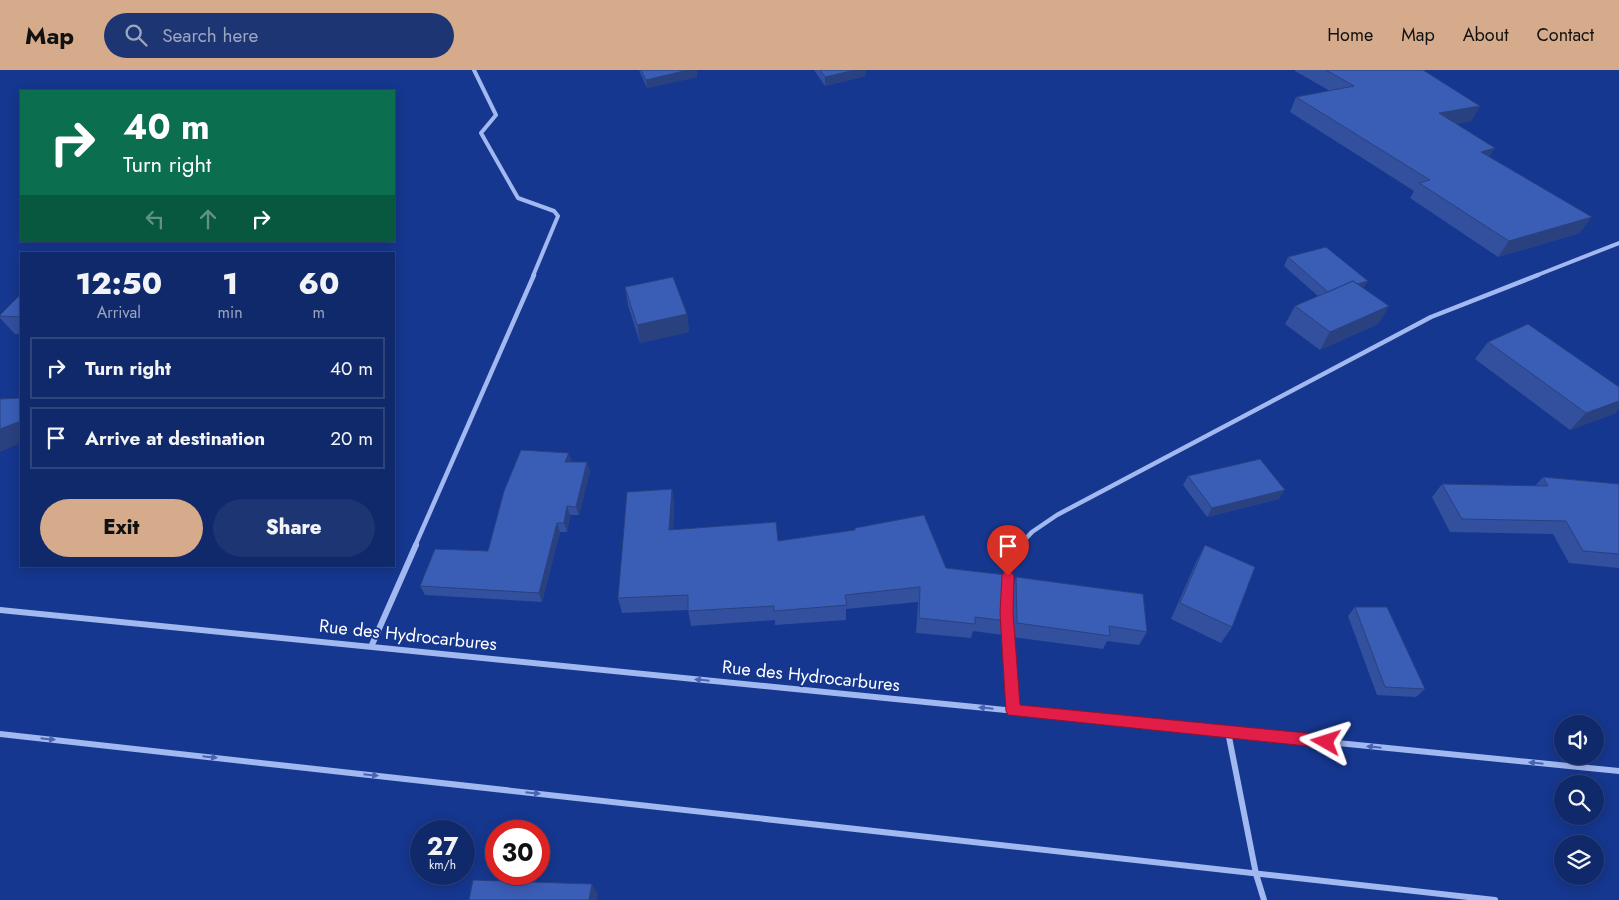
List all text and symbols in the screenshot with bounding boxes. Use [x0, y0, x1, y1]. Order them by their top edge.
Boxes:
search box [104, 13, 454, 58]
text: Map [25, 18, 74, 53]
icon: search [122, 21, 150, 49]
text: Search here [162, 22, 258, 49]
text: Home [1327, 22, 1373, 48]
text: Map [1401, 22, 1435, 48]
text: About [1463, 22, 1508, 48]
text: Contact [1536, 22, 1594, 48]
text: 40 m [123, 102, 210, 152]
icon: right [40, 110, 105, 175]
text: Turn right [123, 148, 211, 180]
icon: left [141, 205, 169, 233]
icon: ahead [194, 205, 222, 233]
icon: right [247, 205, 275, 233]
text: 12:50 [75, 262, 162, 305]
text: 1 [222, 262, 238, 305]
text: 60 [298, 262, 339, 305]
text: Arrival [97, 301, 141, 324]
text: min [218, 301, 243, 324]
text: m [313, 301, 325, 324]
icon: right [42, 354, 70, 382]
text: Turn right [85, 355, 171, 382]
text: 40 m [330, 355, 373, 382]
icon: arrive [42, 424, 70, 452]
text: Arrive at destination [85, 425, 265, 452]
text: 20 m [330, 425, 373, 452]
button: Exit [40, 499, 203, 557]
button: Share [213, 499, 375, 557]
pin [987, 525, 1029, 576]
icon: arrive [994, 532, 1022, 560]
street label: Rue des Hydrocarbures [318, 613, 498, 657]
street label: Rue des Hydrocarbures [721, 654, 901, 698]
one-way arrow [694, 676, 710, 684]
one-way arrow [978, 704, 994, 712]
position arrow [1299, 715, 1351, 767]
map controls [1554, 715, 1604, 885]
button: sound [1554, 715, 1604, 765]
one-way arrow [41, 735, 57, 743]
one-way arrow [1366, 742, 1382, 750]
one-way arrow [202, 753, 218, 761]
one-way arrow [1527, 759, 1543, 767]
one-way arrow [364, 771, 380, 779]
button: search [1554, 775, 1604, 825]
one-way arrow [525, 789, 541, 797]
speed limit sign: 30 [485, 820, 550, 885]
text: 27 [427, 828, 458, 864]
button: layers [1554, 835, 1604, 885]
text: km/h [429, 856, 456, 874]

